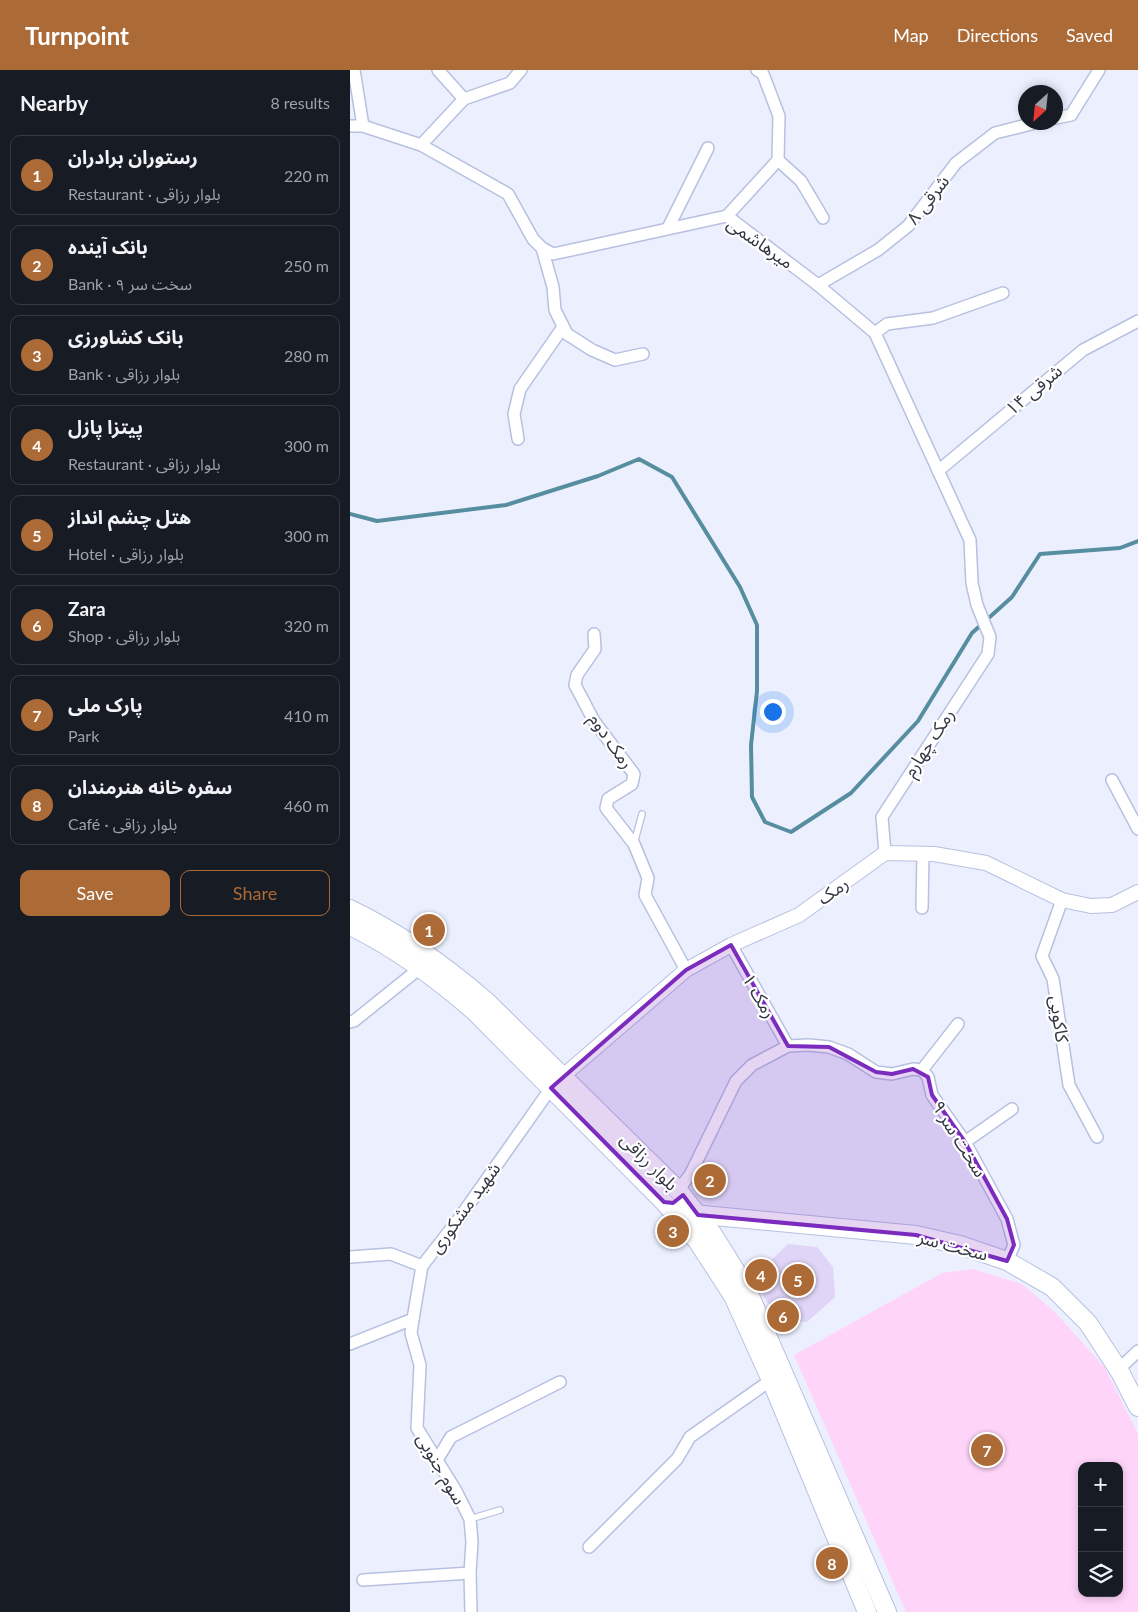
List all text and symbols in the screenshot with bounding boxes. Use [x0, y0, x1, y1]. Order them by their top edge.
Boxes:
text: Turnpoint [25, 21, 129, 50]
text: Map [893, 24, 929, 46]
text: Directions [957, 24, 1038, 46]
text: Saved [1066, 24, 1113, 46]
north arrow [1018, 85, 1063, 130]
text: Nearby [20, 90, 88, 115]
text: 8 results [270, 93, 330, 112]
text: رستوران برادران [68, 145, 198, 168]
text: 1 [32, 166, 42, 185]
text: 220 m [284, 166, 329, 185]
street label: شرقی ۸ [901, 170, 954, 229]
text: Restaurant · بلوار رزاقی [68, 184, 221, 203]
street label: میرهاشمی [723, 211, 798, 274]
text: بانک آینده [68, 235, 148, 258]
text: 2 [32, 256, 42, 275]
text: 250 m [284, 256, 329, 275]
text: Bank · سخت سر ۹ [68, 274, 192, 293]
text: بانک کشاورزی [68, 325, 183, 348]
text: 3 [32, 346, 42, 365]
text: 280 m [284, 346, 329, 365]
street label: شرقی ۱۴ [1001, 359, 1067, 420]
text: Bank · بلوار رزاقی [68, 364, 180, 383]
text: پیتزا پازل [68, 415, 143, 438]
text: 4 [32, 436, 42, 455]
text: 300 m [284, 436, 329, 455]
text: Restaurant · بلوار رزاقی [68, 454, 221, 473]
text: هتل چشم انداز [68, 505, 191, 528]
text: 5 [32, 526, 42, 545]
text: 300 m [284, 526, 329, 545]
text: Hotel · بلوار رزاقی [68, 544, 184, 563]
text: Zara [68, 597, 106, 620]
text: 6 [32, 616, 42, 635]
text: 320 m [284, 616, 329, 635]
text: Shop · بلوار رزاقی [68, 626, 180, 645]
text: پارک ملی [68, 693, 143, 716]
your location [760, 699, 786, 725]
street label: رمک چهارم [898, 704, 962, 783]
text: 7 [32, 706, 42, 725]
text: 410 m [284, 706, 329, 725]
street label: رمک دوم [582, 708, 639, 775]
text: Park [68, 726, 99, 745]
text: سفره خانه هنرمندان [68, 775, 232, 798]
text: 8 [32, 796, 42, 815]
text: 460 m [284, 796, 329, 815]
text: Café · بلوار رزاقی [68, 814, 177, 833]
button: Save [20, 870, 170, 916]
button: Share [180, 870, 330, 916]
street label: رمک [813, 872, 853, 910]
pin: 1 [413, 911, 445, 949]
street label: رمک ۱ [738, 969, 781, 1022]
street label: کاکویی [1045, 994, 1074, 1044]
street label: سخت سر ۹ [927, 1096, 992, 1181]
street label: بلوار رزاقی [616, 1128, 683, 1195]
street label: شهید مشکوری [424, 1158, 505, 1258]
pin: 2 [694, 1161, 726, 1199]
pin: 3 [657, 1212, 689, 1250]
street label: سخت سر [915, 1225, 990, 1266]
pin: 4 [745, 1256, 777, 1294]
pin: 5 [782, 1261, 814, 1299]
pin: 6 [767, 1297, 799, 1335]
street label: سوم جنوبی [409, 1429, 471, 1510]
pin: 7 [971, 1431, 1003, 1469]
map controls [1078, 1462, 1123, 1597]
button: + [1078, 1462, 1123, 1507]
button: − [1078, 1507, 1123, 1552]
pin: 8 [816, 1544, 848, 1582]
button: layers [1078, 1552, 1123, 1597]

